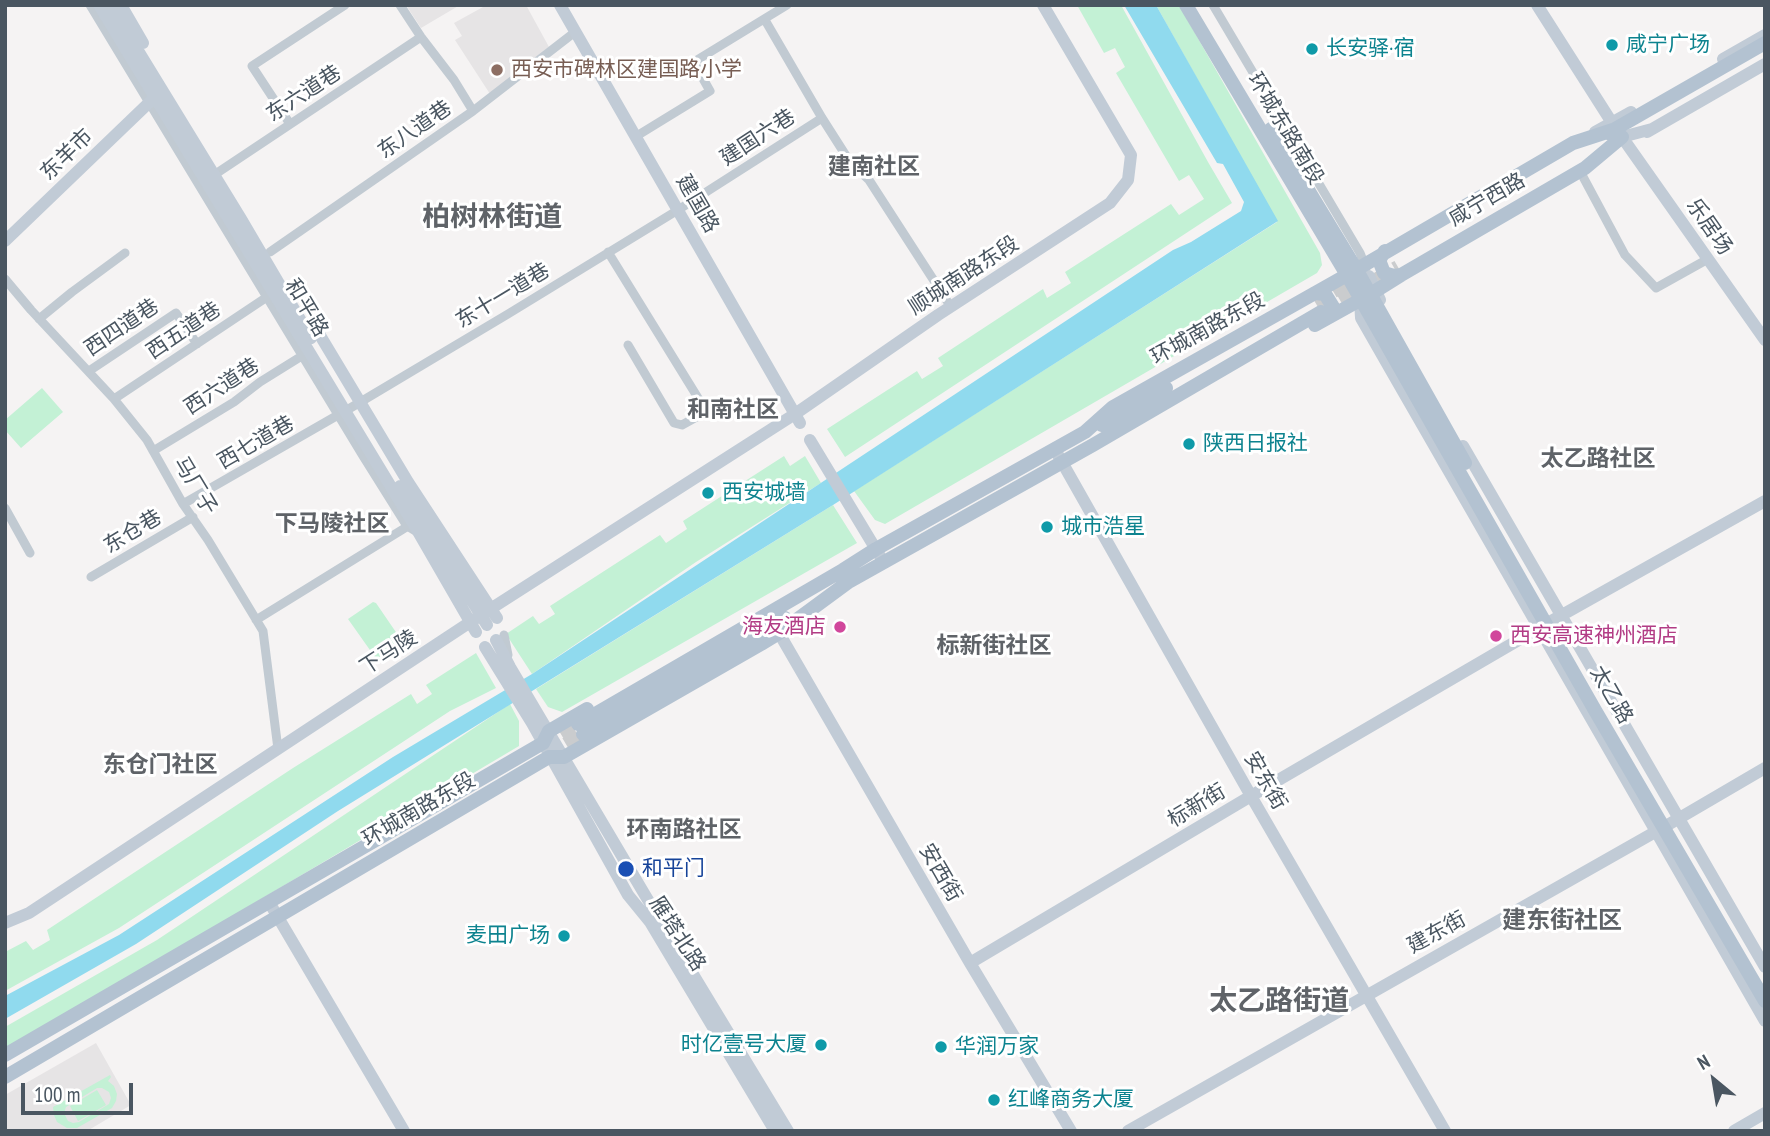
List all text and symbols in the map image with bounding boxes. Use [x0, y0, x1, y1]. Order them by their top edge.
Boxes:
place label: 咸宁广场 [1626, 32, 1710, 58]
place label: 长安驿·宿 [1326, 36, 1414, 62]
marker: 咸宁广场 [1604, 37, 1620, 53]
marker: 长安驿·宿 [1304, 41, 1320, 57]
place label: 西安市碑林区建国路小学 [511, 57, 742, 83]
street label: 东六道巷 [262, 61, 346, 127]
marker: 西安市碑林区建国路小学 [489, 62, 505, 78]
street label: 环城东路南段 [1242, 69, 1328, 189]
street label: 东八道巷 [373, 96, 457, 164]
street label: 建国六巷 [716, 105, 800, 171]
street label: 东羊市 [36, 124, 98, 186]
district label: 建南社区 [828, 153, 920, 181]
street label: 咸宁西路 [1444, 168, 1530, 232]
street label: 建国路 [670, 170, 724, 238]
street label: 乐居场 [1681, 194, 1737, 260]
district label: 柏树林街道 [422, 201, 562, 235]
street label: 顺城南路东段 [904, 231, 1024, 321]
street label: 东十一道巷 [452, 258, 554, 334]
street label: 和平路 [279, 275, 333, 341]
street label: 环城南路东段 [1147, 287, 1269, 371]
street label: 西四道巷 [80, 294, 164, 362]
street label: 西五道巷 [142, 297, 226, 365]
street label: 西六道巷 [180, 354, 264, 420]
district label: 和南社区 [687, 396, 779, 424]
street label: 西七道巷 [213, 411, 299, 475]
place label: 陕西日报社 [1203, 431, 1308, 457]
marker: 陕西日报社 [1181, 436, 1197, 452]
district label: 太乙路社区 [1541, 445, 1655, 473]
street label: 马厂子 [168, 453, 222, 519]
place label: 西安城墙 [722, 480, 806, 506]
marker: 西安城墙 [700, 485, 716, 501]
street label: 东仓巷 [100, 505, 166, 559]
district label: 下马陵社区 [275, 510, 389, 538]
place label: 城市浩星 [1061, 514, 1145, 540]
marker: 城市浩星 [1039, 519, 1055, 535]
place label: 海友酒店 [742, 614, 826, 640]
marker: 海友酒店 [832, 619, 848, 635]
place label: 西安高速神州酒店 [1510, 623, 1678, 649]
street label: 下马陵 [356, 625, 422, 681]
marker: 西安高速神州酒店 [1488, 628, 1504, 644]
district label: 标新街社区 [937, 632, 1051, 660]
street label: 太乙路 [1584, 661, 1638, 729]
street label: 安东街 [1238, 747, 1292, 815]
district label: 东仓门社区 [103, 751, 217, 779]
street label: 环城南路东段 [358, 768, 480, 852]
street label: 标新街 [1164, 779, 1230, 833]
district label: 环南路社区 [627, 816, 741, 844]
street label: 安西街 [913, 839, 967, 907]
place label: 和平门 [642, 856, 705, 882]
marker: 和平门 [616, 859, 636, 879]
street label: 雁塔北路 [644, 892, 710, 976]
street label: 建东街 [1403, 907, 1471, 959]
district label: 建东街社区 [1502, 907, 1622, 935]
place label: 麦田广场 [466, 923, 550, 949]
marker: 麦田广场 [556, 928, 572, 944]
district label: 太乙路街道 [1209, 985, 1349, 1019]
place label: 时亿壹号大厦 [681, 1032, 807, 1058]
place label: 华润万家 [955, 1034, 1039, 1060]
marker: 时亿壹号大厦 [813, 1037, 829, 1053]
marker: 华润万家 [933, 1039, 949, 1055]
north arrow [1679, 1045, 1749, 1115]
text: N [1693, 1049, 1714, 1075]
scale bar [24, 1070, 136, 1114]
text: 100 m [34, 1081, 80, 1108]
place label: 红峰商务大厦 [1008, 1087, 1134, 1113]
marker: 红峰商务大厦 [986, 1092, 1002, 1108]

